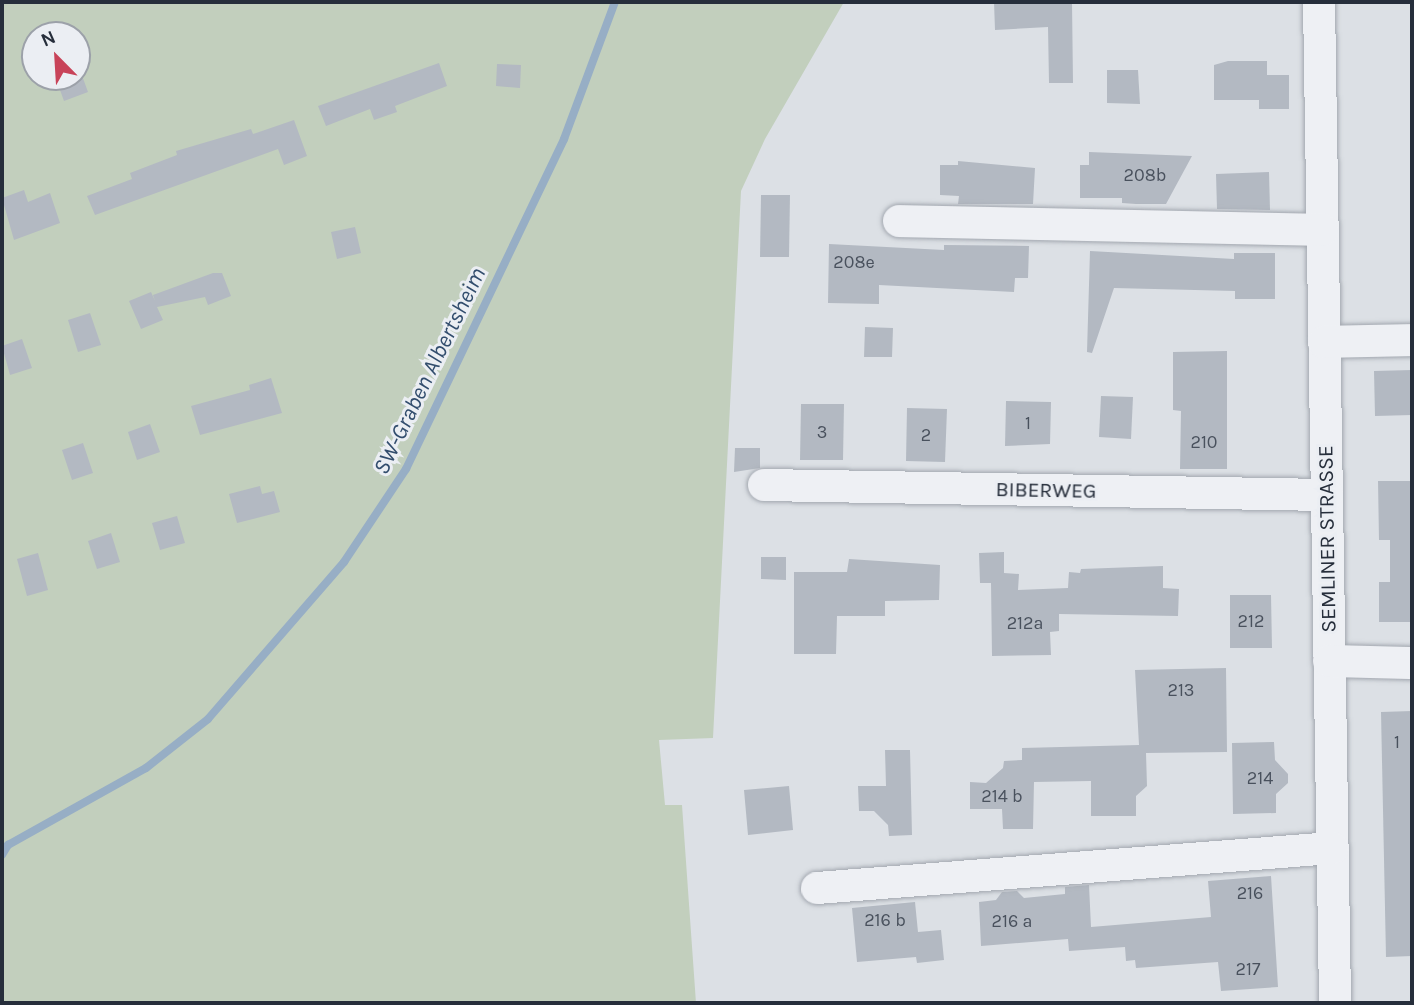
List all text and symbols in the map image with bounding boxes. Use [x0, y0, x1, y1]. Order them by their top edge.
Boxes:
north arrow [21, 21, 91, 91]
text: N [38, 26, 59, 51]
house number: 208b [1124, 164, 1166, 186]
house number: 208e [833, 251, 875, 273]
water label: SW-Graben Albertsheim [368, 263, 492, 479]
house number: 1 [1025, 412, 1031, 434]
house number: 3 [817, 421, 827, 443]
house number: 2 [921, 424, 931, 446]
house number: 210 [1190, 431, 1218, 453]
street label: SEMLINER STRASSE [1313, 445, 1341, 633]
street label: BIBERWEG [995, 477, 1097, 503]
house number: 212 [1238, 610, 1264, 632]
house number: 212a [1007, 612, 1043, 634]
house number: 213 [1167, 679, 1195, 701]
house number: 1 [1394, 731, 1400, 753]
house number: 214 [1247, 767, 1273, 789]
house number: 214 b [981, 785, 1023, 807]
house number: 216 [1237, 882, 1263, 904]
house number: 216 b [864, 909, 906, 931]
house number: 216 a [992, 910, 1032, 932]
house number: 217 [1236, 958, 1260, 980]

